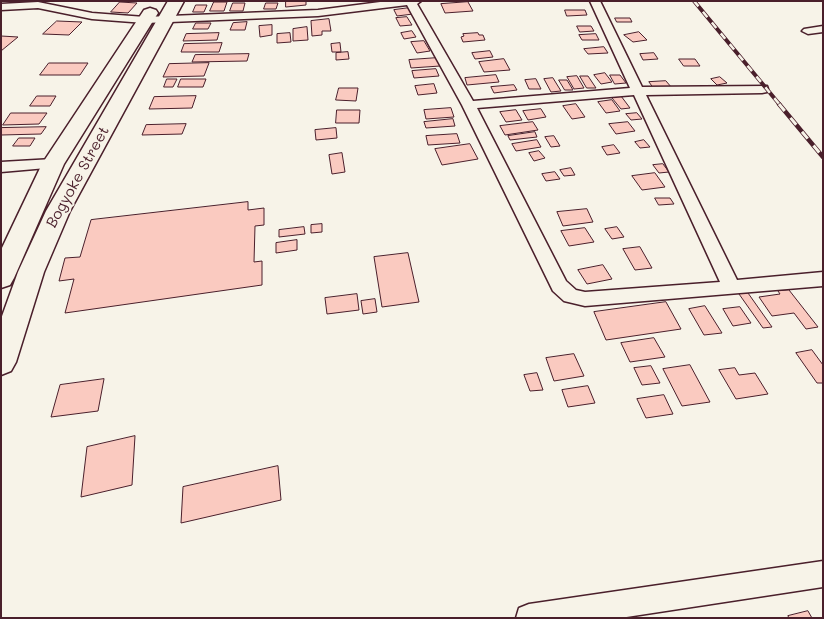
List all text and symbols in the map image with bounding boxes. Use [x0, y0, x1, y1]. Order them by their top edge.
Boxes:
street label: Bogyoke Street [43, 123, 113, 231]

